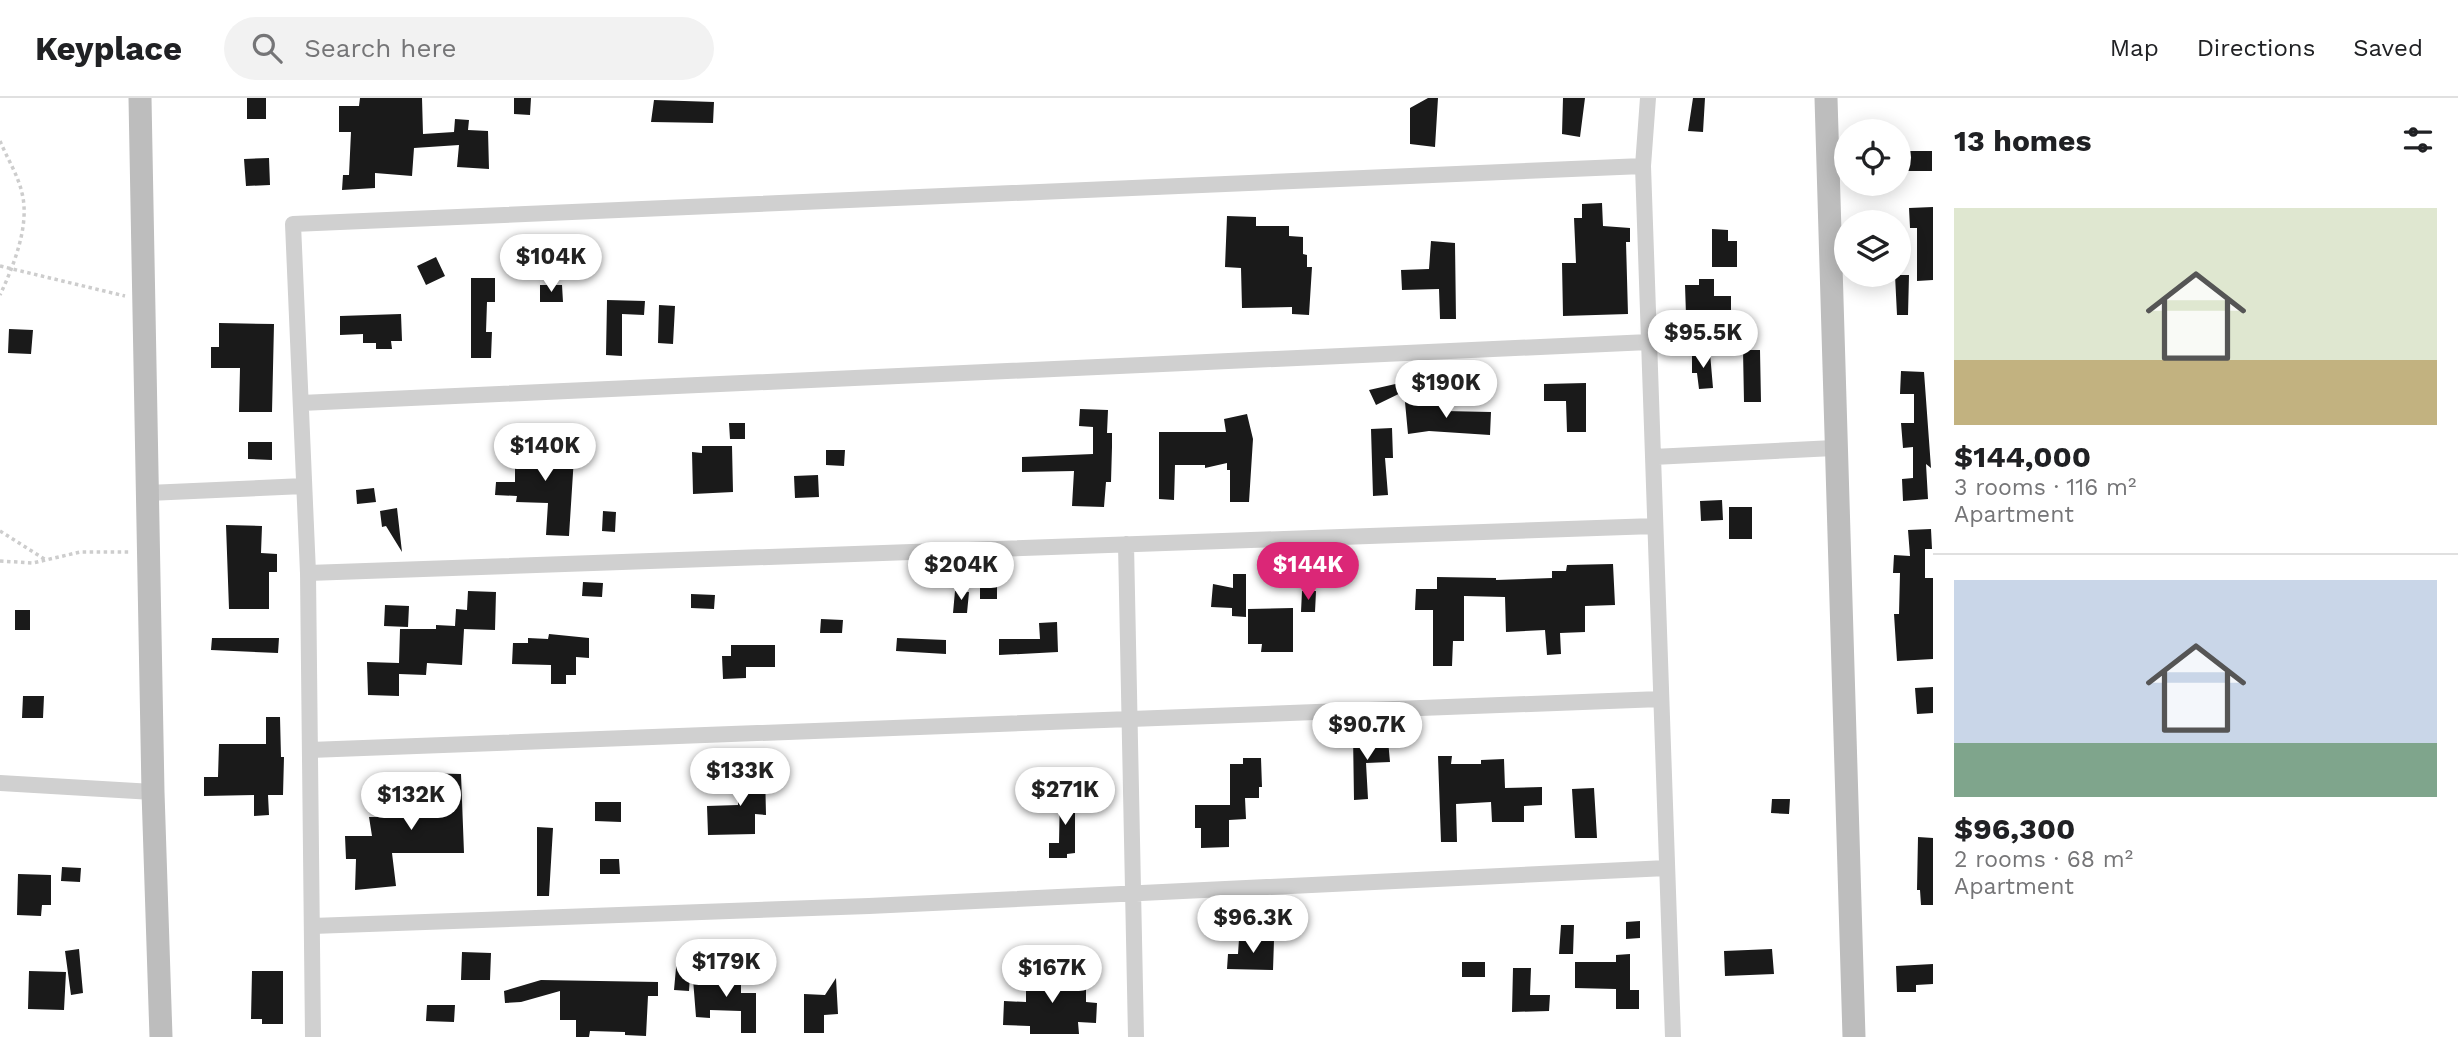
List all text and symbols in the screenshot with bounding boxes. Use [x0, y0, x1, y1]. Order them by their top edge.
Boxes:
search box [224, 17, 714, 80]
text: Keyplace [35, 29, 182, 68]
icon: search [248, 29, 286, 67]
text: Search here [304, 33, 457, 63]
text: Map [2110, 34, 2159, 62]
text: Directions [2197, 34, 2315, 62]
text: Saved [2353, 34, 2423, 62]
map controls [1834, 119, 1911, 287]
button: locate [1834, 119, 1911, 196]
icon: filters [2399, 121, 2437, 159]
text: 13 homes [1954, 123, 2091, 158]
button: layers [1834, 210, 1911, 287]
pin: $104K [502, 234, 600, 294]
text: $104K [516, 243, 586, 270]
icon: home [2133, 253, 2259, 379]
pin: $95.5K [1646, 310, 1760, 370]
text: $95.5K [1664, 319, 1742, 346]
pin: $190K [1397, 360, 1495, 420]
text: $190K [1411, 369, 1481, 396]
pin: $140K [496, 424, 594, 483]
text: $140K [510, 432, 580, 459]
text: $144,000 [1954, 439, 2091, 474]
text: 3 rooms · 116 m² [1954, 474, 2136, 501]
text: Apartment [1954, 501, 2074, 528]
pin: $204K [912, 542, 1010, 602]
pin: $144K [1259, 542, 1357, 602]
text: $204K [924, 551, 998, 578]
text: $144K [1273, 551, 1343, 578]
icon: home [2133, 625, 2259, 751]
pin: $90.7K [1310, 702, 1424, 762]
text: $90.7K [1328, 711, 1406, 738]
pin: $133K [691, 748, 789, 808]
text: $133K [706, 757, 774, 784]
pin: $271K [1016, 768, 1114, 827]
pin: $132K [362, 772, 460, 832]
text: $271K [1031, 776, 1099, 803]
text: $132K [377, 781, 445, 808]
text: $96,300 [1954, 811, 2075, 846]
text: 2 rooms · 68 m² [1954, 846, 2133, 873]
text: Apartment [1954, 873, 2074, 900]
pin: $96.3K [1196, 896, 1310, 955]
text: $96.3K [1213, 904, 1293, 931]
pin: $179K [677, 940, 775, 999]
pin: $167K [1003, 946, 1101, 1005]
text: $179K [692, 948, 760, 975]
text: $167K [1018, 954, 1086, 981]

